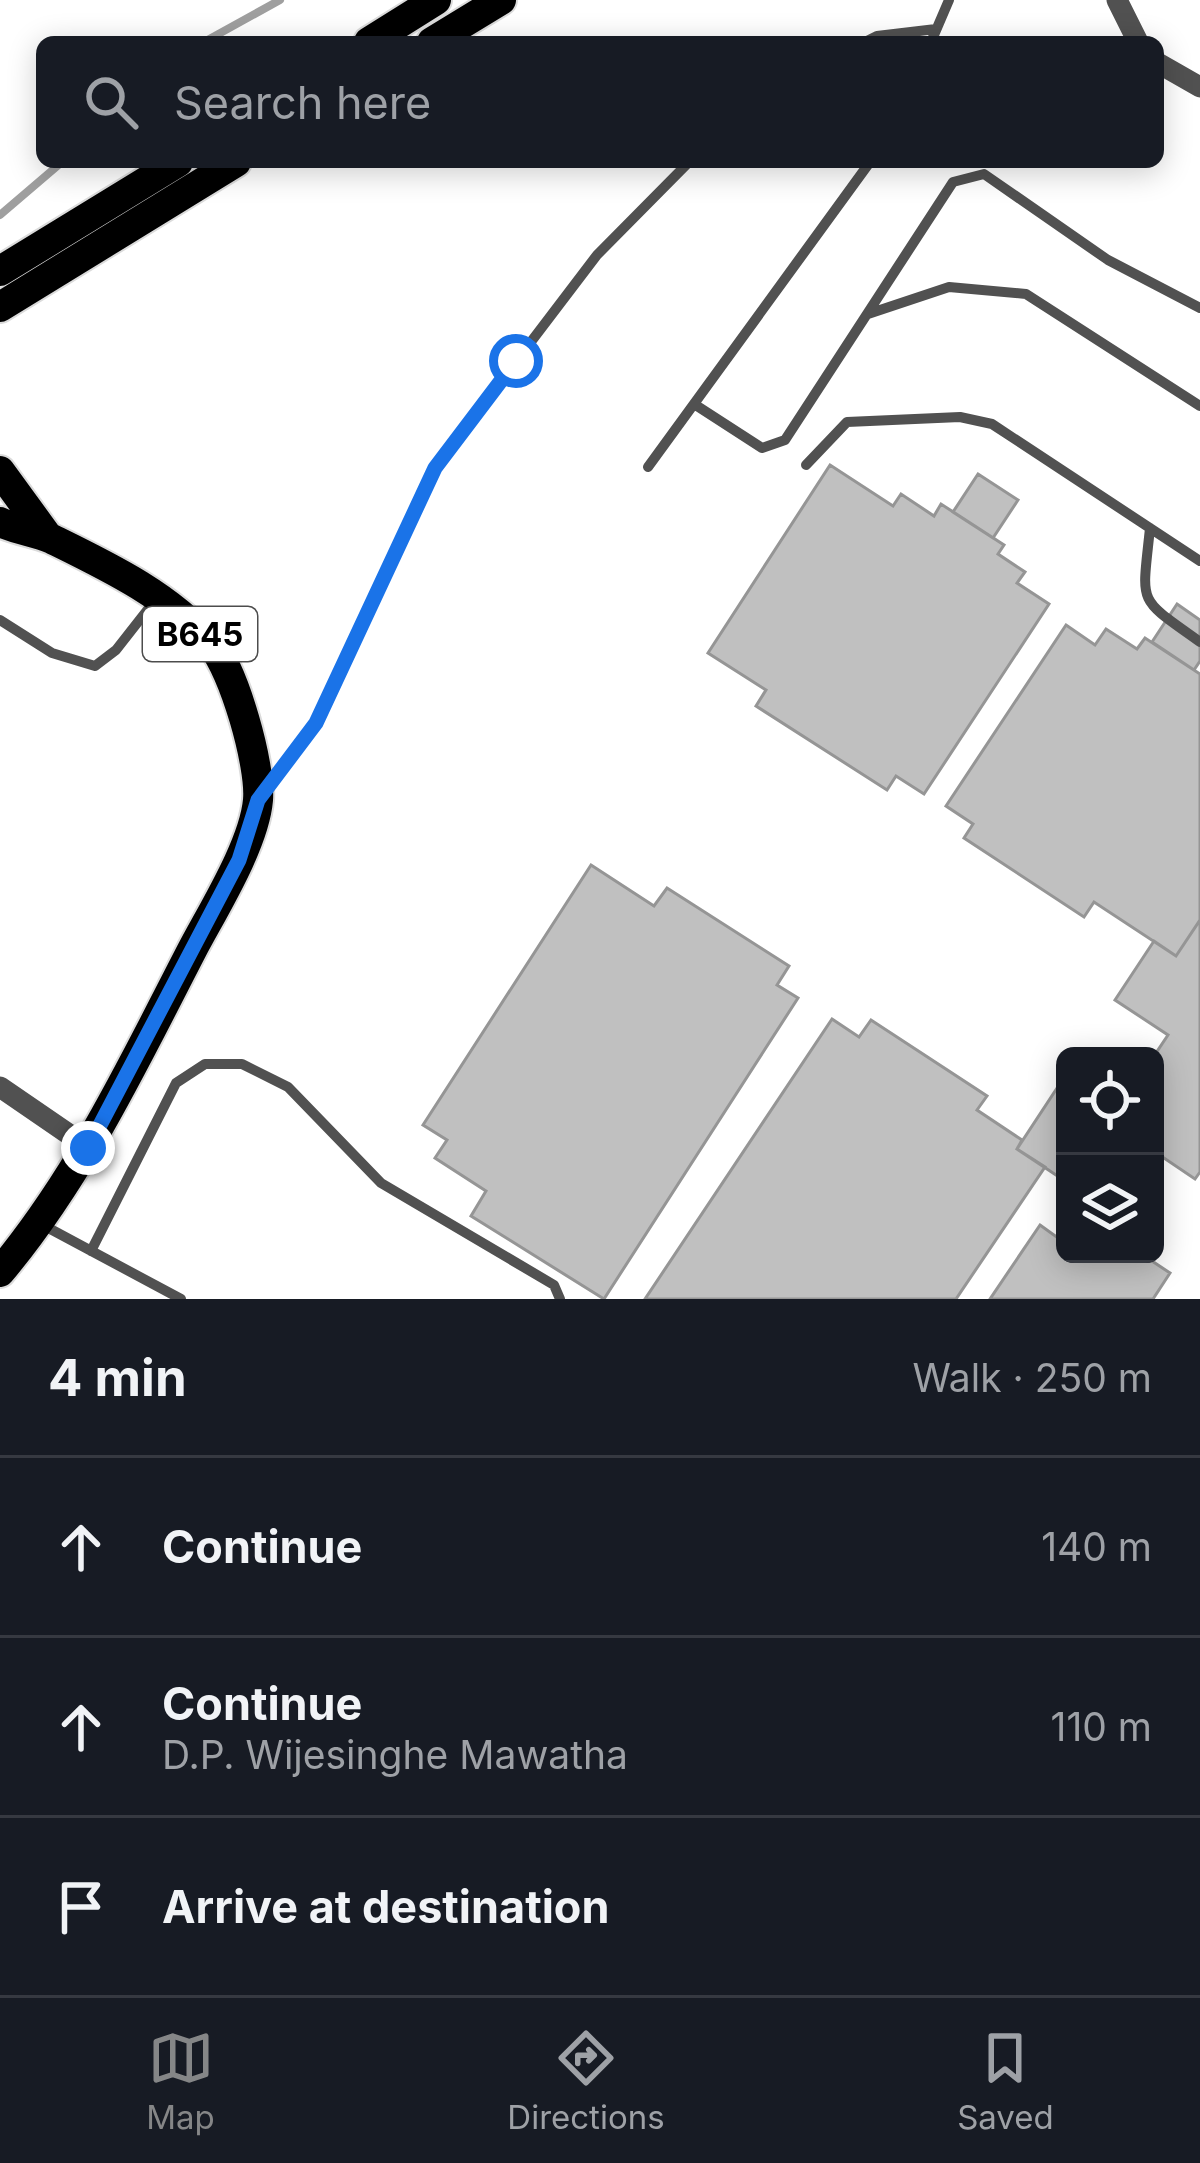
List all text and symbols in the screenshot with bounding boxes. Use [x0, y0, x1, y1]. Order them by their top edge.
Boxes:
search box [36, 36, 1164, 168]
icon: search [78, 69, 144, 135]
text: Search here [174, 75, 431, 130]
route start [489, 334, 543, 388]
road number: B645 [143, 607, 257, 661]
map controls [1056, 1047, 1164, 1263]
button: locate [1056, 1047, 1164, 1155]
route end [61, 1121, 115, 1175]
button: layers [1056, 1155, 1164, 1263]
text: 4 min [48, 1347, 187, 1408]
text: Walk · 250 m [912, 1354, 1152, 1401]
icon: ahead [48, 1514, 114, 1580]
text: Continue [162, 1519, 362, 1574]
text: 140 m [1041, 1523, 1152, 1570]
text: Continue [162, 1676, 362, 1731]
icon: ahead [48, 1694, 114, 1760]
text: 110 m [1051, 1703, 1152, 1750]
text: D.P. Wijesinghe Mawatha [162, 1731, 628, 1778]
icon: arrive [48, 1874, 114, 1940]
text: Arrive at destination [162, 1879, 609, 1934]
tab: Map [146, 2025, 215, 2137]
tab: Directions [507, 2025, 665, 2137]
tab: Saved [957, 2025, 1054, 2137]

